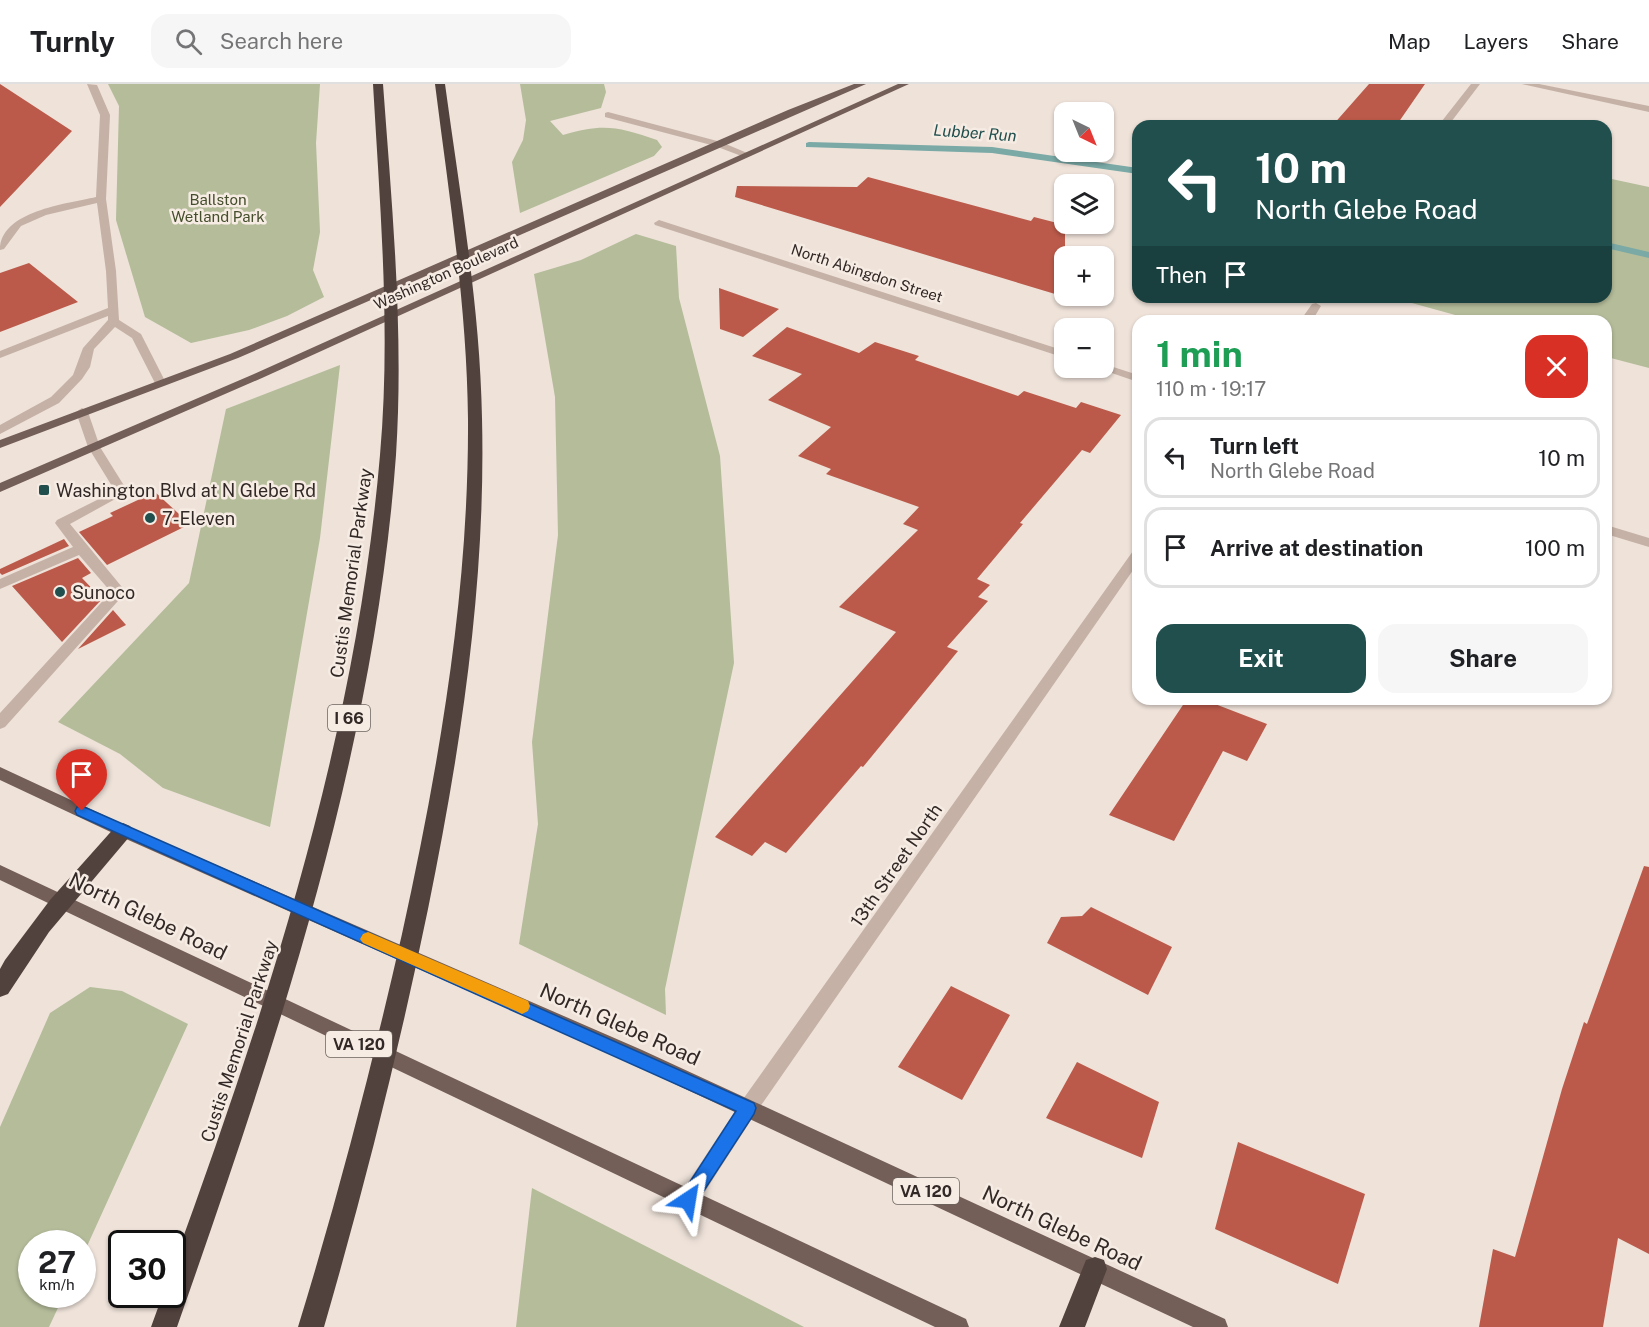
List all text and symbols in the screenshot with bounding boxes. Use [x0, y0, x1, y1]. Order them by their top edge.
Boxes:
search box [151, 14, 571, 68]
text: Turnly [30, 25, 115, 58]
icon: search [172, 25, 205, 58]
text: Search here [220, 28, 343, 54]
text: Map [1388, 29, 1431, 54]
text: Layers [1464, 29, 1528, 54]
text: Share [1561, 29, 1619, 54]
north arrow [1054, 102, 1114, 162]
map controls [1054, 102, 1114, 378]
water label: Lubber Run [933, 121, 1017, 145]
text: 10 m [1255, 143, 1347, 192]
icon: left [1156, 144, 1234, 222]
button: layers [1054, 174, 1114, 234]
park label: Ballston Wetland Park [171, 191, 265, 225]
text: North Glebe Road [1255, 193, 1478, 225]
street label: Washington Boulevard [371, 233, 521, 313]
street label: North Abingdon Street [789, 240, 945, 306]
button: + [1054, 246, 1114, 306]
icon: arrive [1219, 258, 1252, 291]
text: Then [1156, 262, 1207, 288]
button: − [1054, 318, 1114, 378]
text: 1 min [1156, 333, 1243, 375]
button: close [1525, 335, 1588, 398]
text: 110 m · 19:17 [1156, 377, 1266, 401]
text: Turn left [1210, 433, 1299, 459]
icon: left [1159, 441, 1192, 474]
text: 10 m [1538, 445, 1585, 471]
text: North Glebe Road [1210, 459, 1375, 483]
street label: Custis Memorial Parkway [326, 467, 376, 679]
place label: Washington Blvd at N Glebe Rd [56, 480, 316, 501]
marker: Washington Blvd at N Glebe Rd [37, 483, 51, 497]
place label: 7-Eleven [162, 508, 235, 529]
marker: 7-Eleven [143, 511, 157, 525]
icon: arrive [1159, 531, 1192, 564]
text: Arrive at destination [1210, 535, 1423, 561]
text: 100 m [1525, 535, 1585, 561]
place label: Sunoco [72, 582, 135, 603]
marker: Sunoco [53, 585, 67, 599]
button: Exit [1156, 624, 1366, 693]
button: Share [1378, 624, 1588, 693]
road number: I 66 [328, 705, 370, 731]
pin [56, 749, 107, 811]
icon: arrive [65, 758, 98, 791]
street label: 13th Street North [846, 800, 946, 930]
street label: North Glebe Road [65, 867, 231, 965]
street label: Custis Memorial Parkway [196, 937, 282, 1145]
street label: North Glebe Road [536, 977, 704, 1071]
road number: VA 120 [326, 1031, 392, 1057]
position arrow [656, 1168, 720, 1232]
road number: VA 120 [893, 1178, 959, 1204]
street label: North Glebe Road [978, 1180, 1146, 1276]
speed limit sign: 30 [108, 1230, 186, 1308]
text: 27 [38, 1244, 76, 1280]
text: km/h [39, 1276, 75, 1293]

